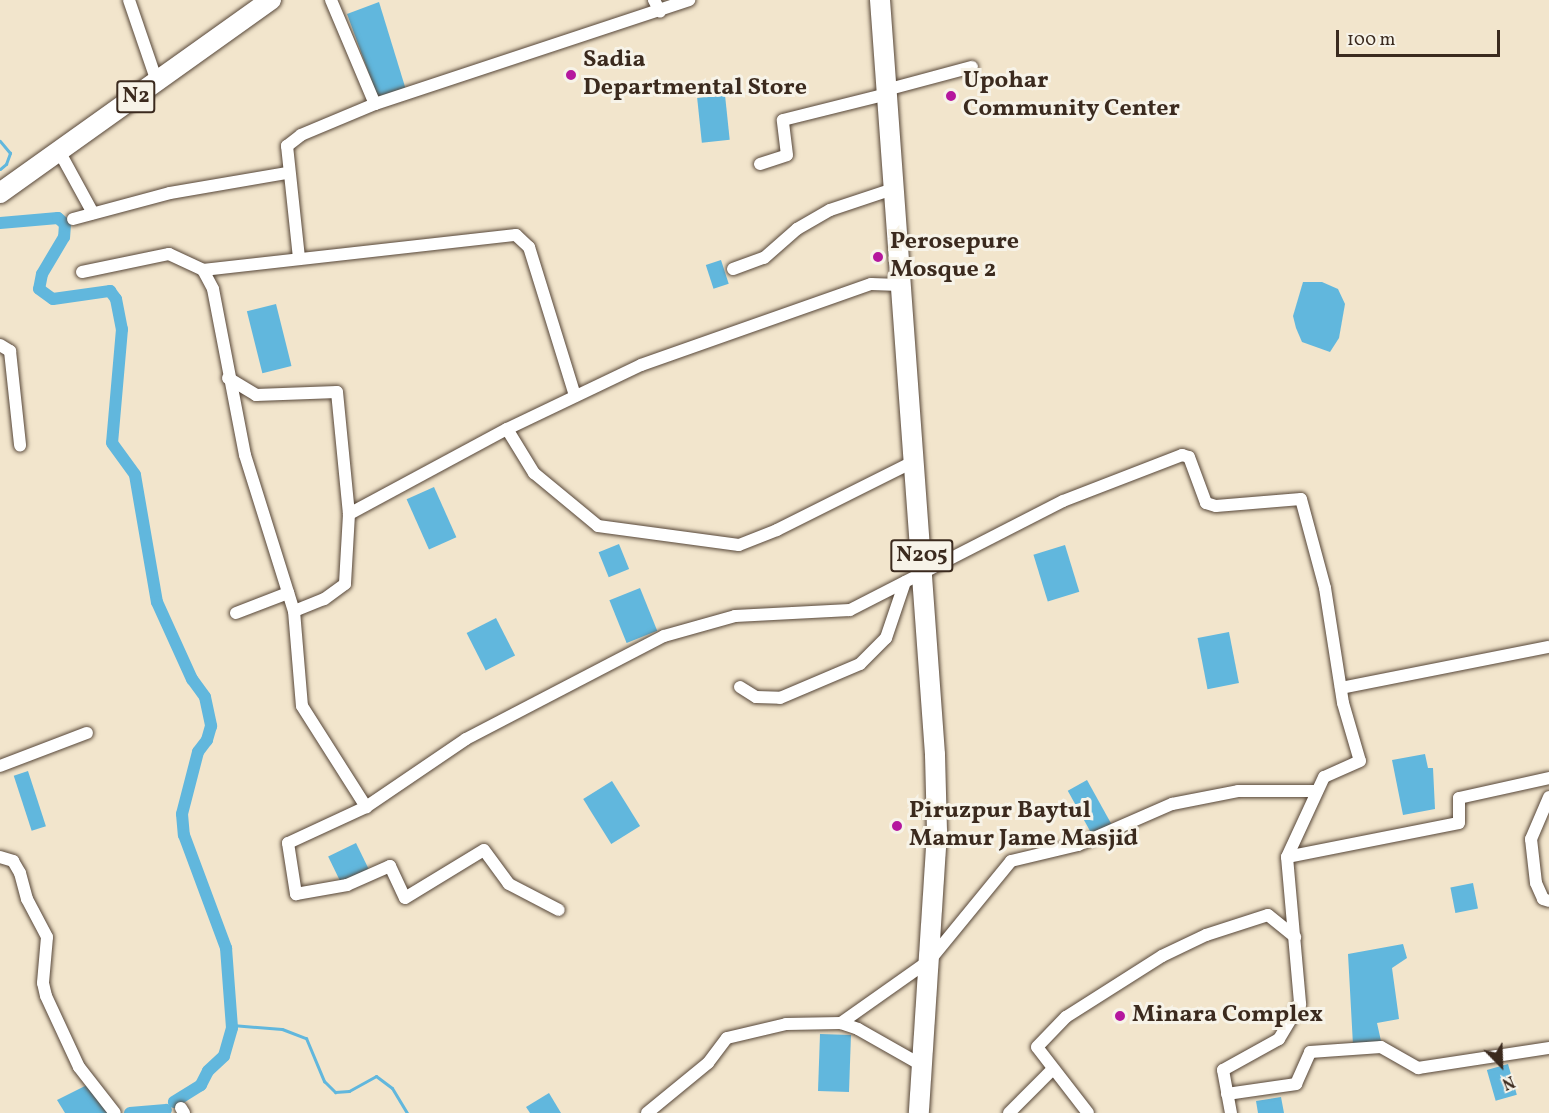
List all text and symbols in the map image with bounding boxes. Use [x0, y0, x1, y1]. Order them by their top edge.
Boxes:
scale bar [1339, 18, 1502, 56]
text: 100 m [1347, 28, 1396, 53]
place label: Sadia Departmental Store [583, 47, 807, 103]
marker: Sadia Departmental Store [564, 68, 578, 82]
place label: Upohar Community Center [963, 68, 1180, 124]
road number: N2 [115, 78, 157, 116]
marker: Upohar Community Center [944, 89, 958, 103]
place label: Perosepure Mosque 2 [890, 229, 1019, 285]
marker: Perosepure Mosque 2 [871, 250, 885, 264]
road number: N205 [889, 537, 955, 575]
place label: Piruzpur Baytul Mamur Jame Masjid [909, 798, 1138, 854]
marker: Piruzpur Baytul Mamur Jame Masjid [890, 819, 904, 833]
place label: Minara Complex [1132, 1002, 1323, 1030]
marker: Minara Complex [1113, 1009, 1127, 1023]
north arrow [1471, 1035, 1531, 1095]
text: N [1498, 1069, 1518, 1094]

